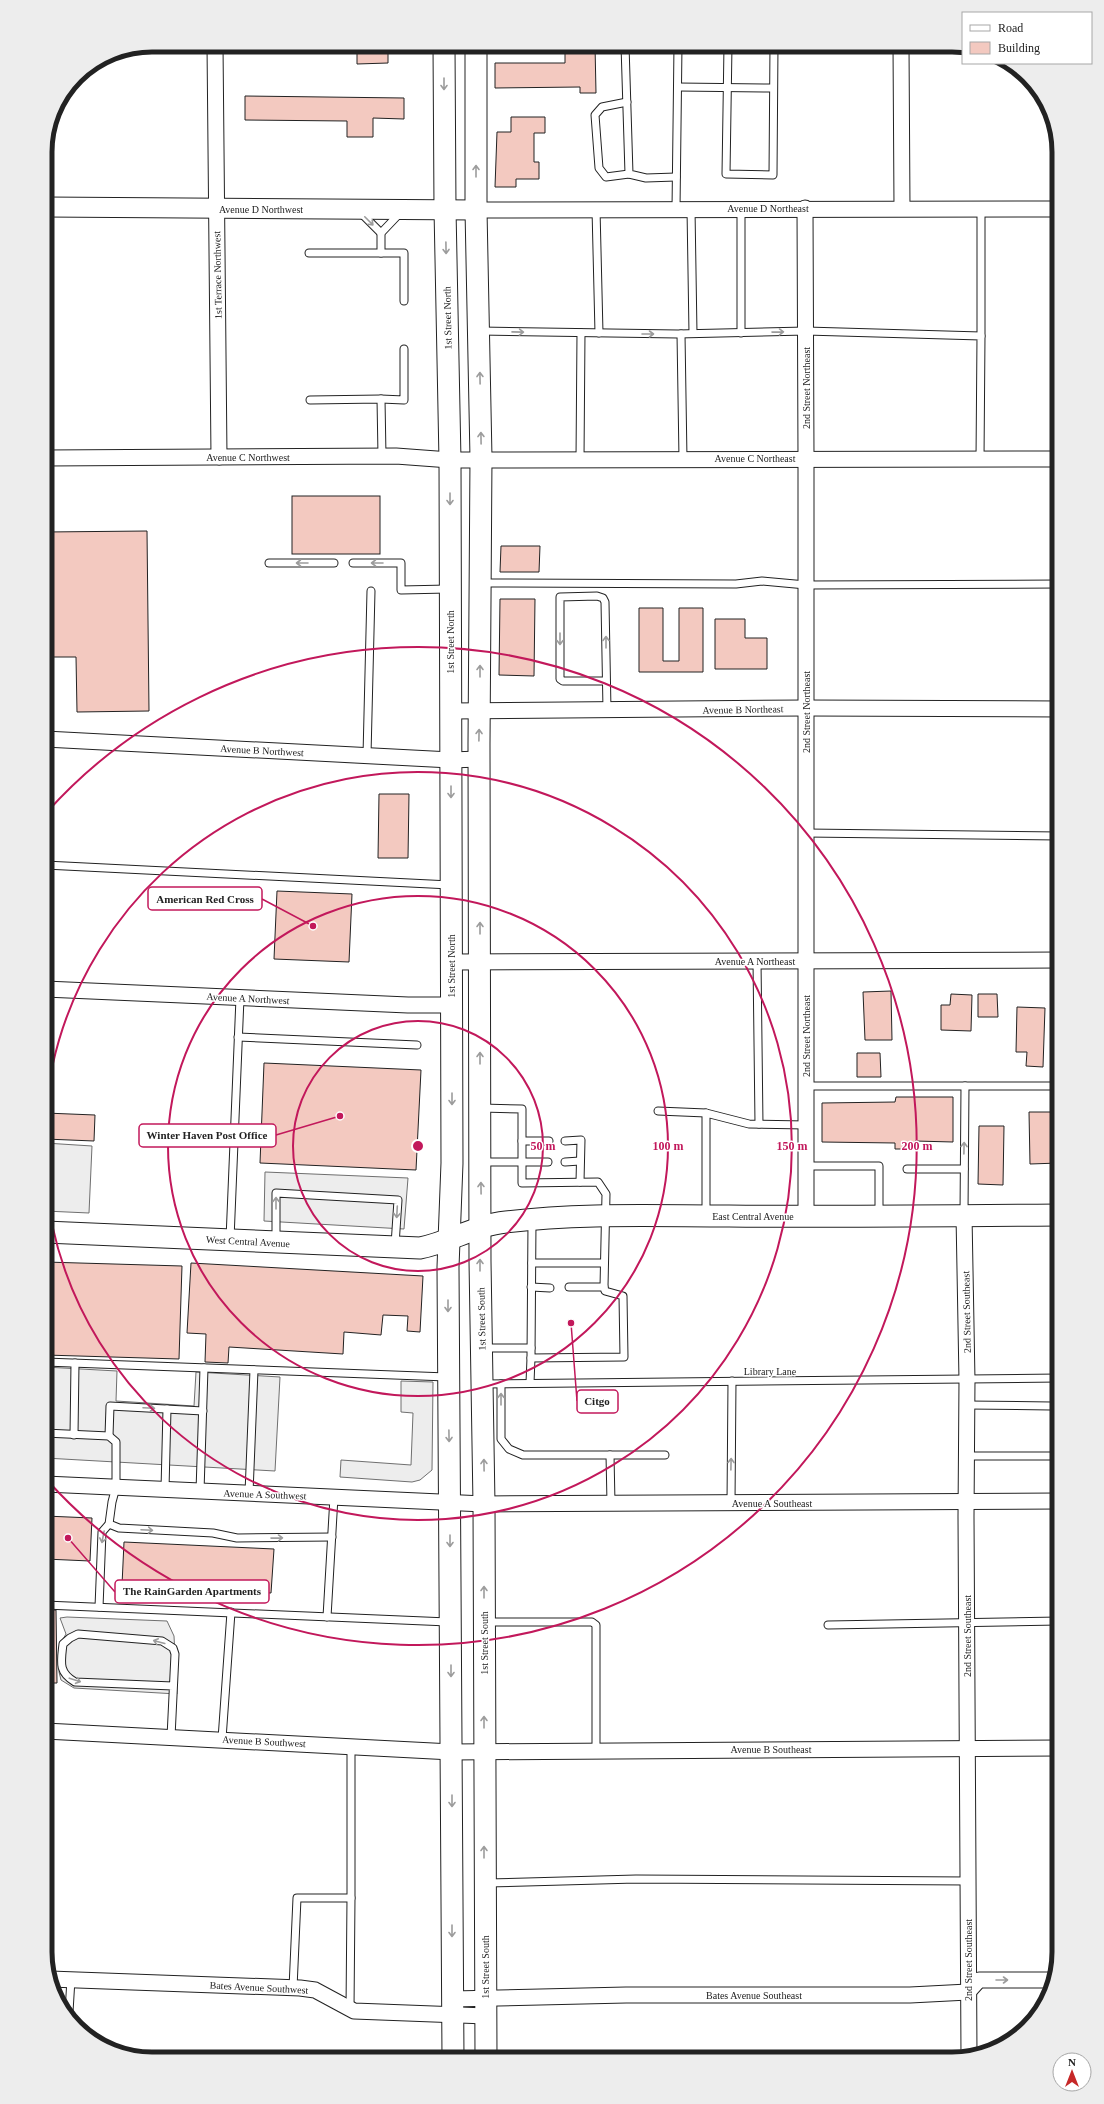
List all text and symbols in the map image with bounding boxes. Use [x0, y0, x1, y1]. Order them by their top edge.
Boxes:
legend [962, 12, 1092, 64]
text: Road [998, 21, 1023, 35]
text: Building [998, 41, 1040, 55]
one-way arrow [440, 77, 448, 90]
one-way arrow [472, 165, 480, 178]
street label: Avenue D Northeast [727, 203, 809, 214]
street label: Avenue D Northwest [219, 204, 303, 215]
one-way arrow [364, 216, 374, 226]
street label: 1st Terrace Northwest [211, 231, 224, 319]
one-way arrow [442, 241, 449, 254]
street label: 1st Street North [441, 286, 454, 350]
one-way arrow [511, 328, 524, 335]
one-way arrow [771, 328, 784, 336]
one-way arrow [641, 330, 654, 338]
street label: 2nd Street Northeast [801, 347, 812, 429]
one-way arrow [476, 372, 484, 385]
one-way arrow [477, 432, 484, 445]
street label: Avenue C Northwest [206, 452, 290, 463]
street label: Avenue C Northeast [715, 453, 796, 464]
one-way arrow [446, 492, 454, 505]
one-way arrow [296, 559, 309, 567]
one-way arrow [371, 559, 384, 567]
street label: 1st Street North [445, 610, 456, 674]
one-way arrow [556, 632, 564, 645]
one-way arrow [602, 636, 610, 649]
one-way arrow [476, 665, 484, 678]
street label: 2nd Street Northeast [801, 671, 812, 753]
street label: Avenue B Northeast [702, 703, 784, 716]
one-way arrow [475, 729, 483, 742]
street label: Avenue B Northwest [220, 743, 304, 758]
one-way arrow [447, 785, 455, 798]
callout: American Red Cross [148, 887, 262, 910]
text: American Red Cross [156, 893, 254, 905]
one-way arrow [476, 922, 484, 935]
street label: 1st Street North [446, 934, 457, 998]
street label: Avenue A Northeast [715, 956, 795, 967]
street label: Avenue A Northwest [206, 991, 290, 1006]
street label: 2nd Street Northeast [801, 995, 812, 1077]
one-way arrow [476, 1052, 484, 1065]
one-way arrow [448, 1092, 456, 1105]
callout: Winter Haven Post Office [139, 1124, 276, 1147]
text: Winter Haven Post Office [147, 1129, 268, 1141]
centre of rings [411, 1139, 425, 1153]
text: 50 m [531, 1139, 556, 1153]
text: 100 m [653, 1139, 684, 1153]
text: 150 m [777, 1139, 808, 1153]
text: 200 m [902, 1139, 933, 1153]
one-way arrow [960, 1142, 968, 1155]
one-way arrow [477, 1182, 485, 1195]
one-way arrow [272, 1197, 280, 1210]
one-way arrow [393, 1205, 400, 1218]
street label: East Central Avenue [712, 1211, 794, 1222]
street label: West Central Avenue [206, 1234, 291, 1249]
one-way arrow [476, 1259, 484, 1272]
street label: 2nd Street Southeast [960, 1271, 973, 1353]
street label: 1st Street South [475, 1287, 488, 1351]
one-way arrow [444, 1299, 452, 1312]
street label: Library Lane [744, 1366, 797, 1377]
callout: Citgo [577, 1390, 618, 1413]
one-way arrow [497, 1393, 505, 1406]
text: Citgo [584, 1395, 610, 1407]
one-way arrow [142, 1404, 155, 1412]
one-way arrow [445, 1429, 453, 1442]
one-way arrow [727, 1458, 735, 1471]
one-way arrow [480, 1459, 487, 1472]
street label: Avenue A Southwest [223, 1488, 307, 1501]
street label: Avenue A Southeast [732, 1498, 812, 1509]
one-way arrow [140, 1527, 153, 1534]
one-way arrow [98, 1530, 106, 1543]
one-way arrow [270, 1534, 283, 1541]
one-way arrow [446, 1534, 454, 1547]
callout: The RainGarden Apartments [115, 1580, 269, 1603]
text: The RainGarden Apartments [123, 1585, 262, 1597]
one-way arrow [480, 1586, 488, 1599]
street label: 2nd Street Southeast [962, 1595, 973, 1677]
street label: 1st Street South [479, 1611, 490, 1675]
one-way arrow [153, 1638, 166, 1645]
one-way arrow [447, 1664, 455, 1677]
one-way arrow [68, 1677, 81, 1684]
one-way arrow [480, 1716, 488, 1729]
street label: Avenue B Southwest [222, 1734, 306, 1749]
street label: Avenue B Southeast [731, 1744, 812, 1755]
one-way arrow [448, 1794, 456, 1807]
one-way arrow [481, 1846, 488, 1859]
street label: 2nd Street Southeast [963, 1919, 974, 2001]
one-way arrow [448, 1924, 456, 1937]
street label: 1st Street South [480, 1935, 491, 1999]
one-way arrow [995, 1976, 1008, 1984]
street label: Bates Avenue Southwest [209, 1979, 309, 1996]
street label: Bates Avenue Southeast [706, 1990, 802, 2001]
north arrow [1052, 2052, 1092, 2092]
text: N [1068, 2056, 1076, 2068]

